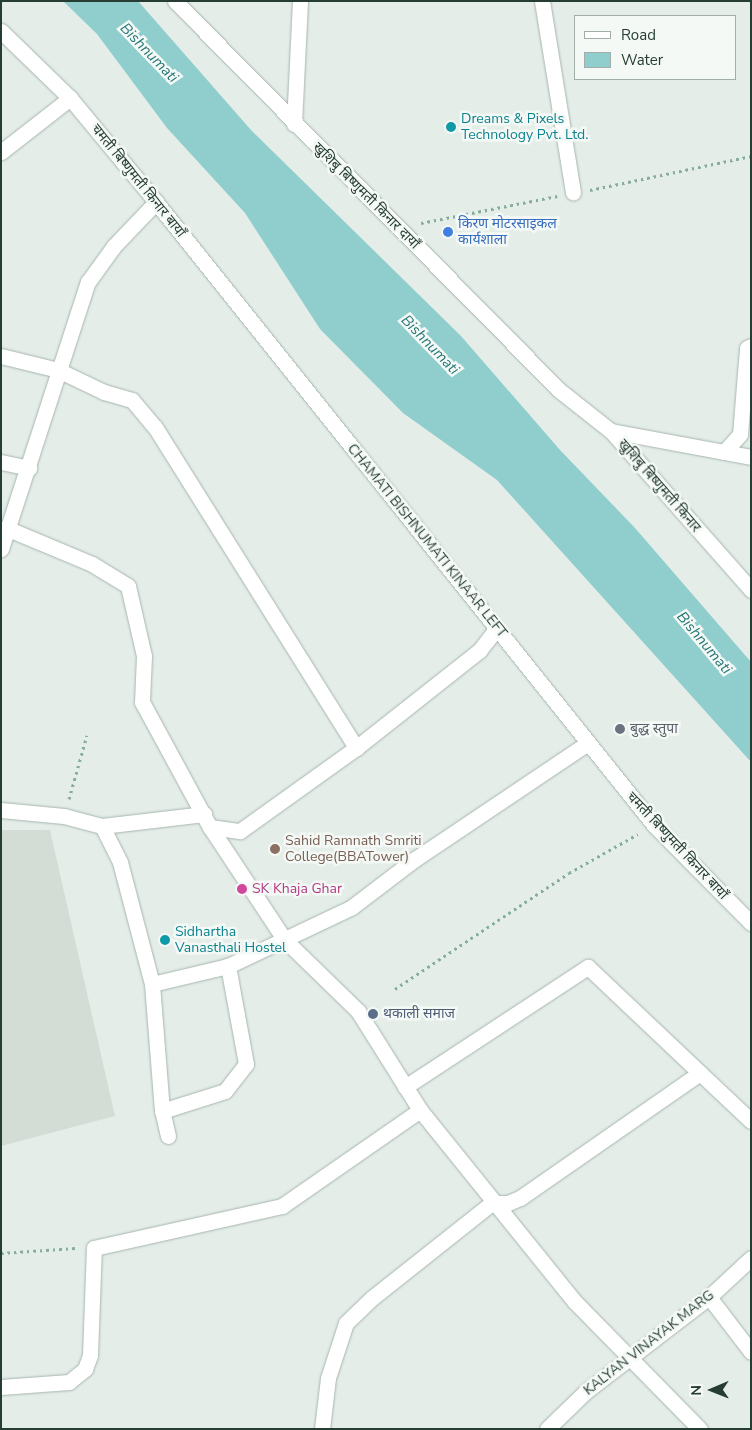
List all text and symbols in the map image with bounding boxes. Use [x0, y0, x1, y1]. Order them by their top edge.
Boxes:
legend [574, 15, 737, 80]
water label: Bishnumati [116, 19, 182, 87]
text: Road [621, 25, 656, 45]
text: Water [621, 50, 663, 70]
place label: Dreams & Pixels Technology Pvt. Ltd. [461, 111, 588, 144]
street label: चमती बिष्णुमती किनार बायाँ [87, 121, 189, 241]
marker: Dreams & Pixels Technology Pvt. Ltd. [445, 121, 457, 133]
street label: खुशिबु बिष्णुमती किनार दायाँ [309, 139, 423, 253]
place label: किरण मोटरसाइकल कार्यशाला [458, 216, 557, 248]
marker: किरण मोटरसाइकल कार्यशाला [442, 226, 454, 238]
water label: Bishnumati [397, 311, 463, 379]
street label: खुशिबु बिष्णुमती किनार [614, 436, 704, 536]
street label: CHAMATI BISHNUMATI KINAAR LEFT [344, 441, 510, 641]
water label: Bishnumati [673, 608, 735, 678]
place label: बुद्ध स्तुपा [630, 721, 678, 737]
marker: बुद्ध स्तुपा [614, 723, 626, 735]
street label: चमती बिष्णुमती किनार बायाँ [623, 789, 731, 903]
place label: Sahid Ramnath Smriti College(BBATower) [285, 833, 422, 866]
marker: Sahid Ramnath Smriti College(BBATower) [269, 843, 281, 855]
place label: SK Khaja Ghar [252, 881, 342, 897]
marker: SK Khaja Ghar [236, 883, 248, 895]
place label: Sidhartha Vanasthali Hostel [175, 924, 286, 956]
marker: Sidhartha Vanasthali Hostel [159, 934, 171, 946]
place label: थकाली समाज [383, 1006, 455, 1022]
marker: थकाली समाज [367, 1008, 379, 1020]
street label: KALYAN VINAYAK MARG [581, 1287, 717, 1399]
north arrow [687, 1365, 737, 1415]

